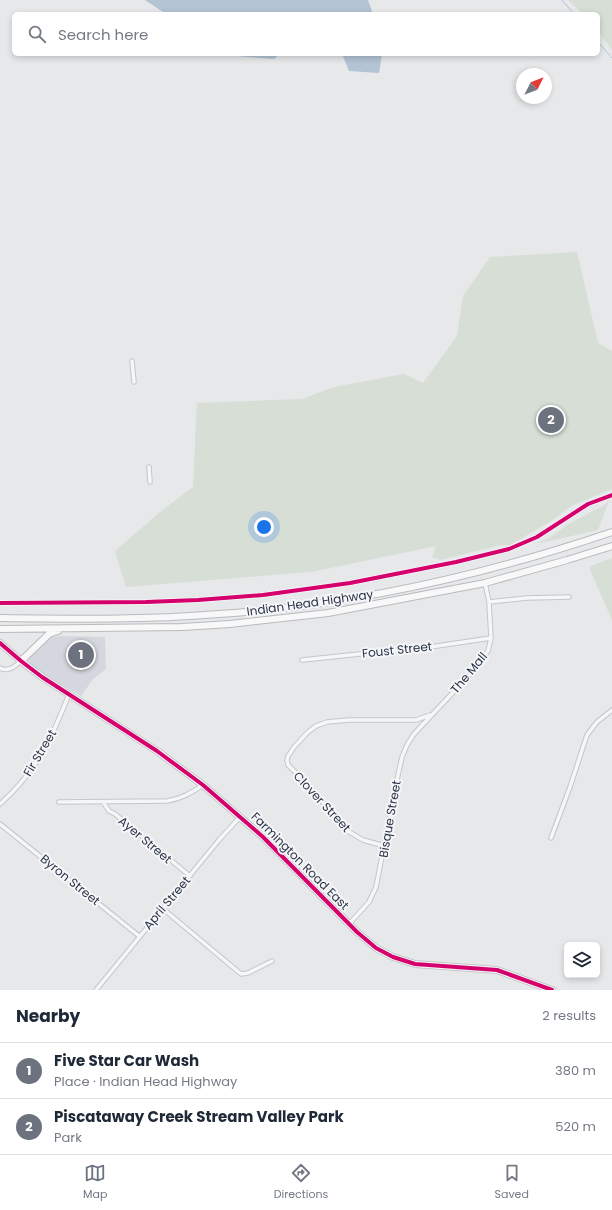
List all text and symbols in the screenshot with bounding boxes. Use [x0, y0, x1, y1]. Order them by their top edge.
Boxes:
search box [12, 12, 600, 56]
icon: search [26, 23, 48, 45]
text: Search here [58, 24, 148, 45]
north arrow [516, 68, 552, 104]
pin: 2 [538, 405, 564, 435]
your location [254, 517, 274, 537]
street label: Indian Head Highway [246, 585, 375, 620]
street label: Foust Street [361, 637, 433, 662]
pin: 1 [68, 640, 94, 670]
street label: The Mall [446, 648, 491, 697]
street label: Fir Street [19, 726, 60, 779]
street label: Clover Street [290, 768, 355, 836]
street label: Bisque Street [374, 779, 405, 859]
street label: Farmington Road East [248, 808, 353, 913]
street label: Ayer Street [115, 812, 176, 867]
street label: Byron Street [37, 850, 104, 909]
street label: April Street [139, 872, 194, 933]
map controls [564, 942, 600, 978]
button: layers [564, 942, 600, 978]
text: Nearby [16, 1004, 80, 1028]
text: 2 results [542, 1006, 596, 1025]
text: Five Star Car Wash [54, 1050, 199, 1071]
text: 1 [27, 1061, 31, 1080]
text: 380 m [555, 1061, 596, 1080]
text: Place · Indian Head Highway [54, 1072, 237, 1091]
text: Piscataway Creek Stream Valley Park [54, 1106, 344, 1127]
text: 2 [25, 1117, 33, 1136]
text: 520 m [555, 1117, 596, 1136]
text: Park [54, 1128, 82, 1147]
tab: Map [83, 1162, 107, 1203]
tab: Directions [274, 1162, 328, 1203]
tab: Saved [495, 1162, 529, 1203]

